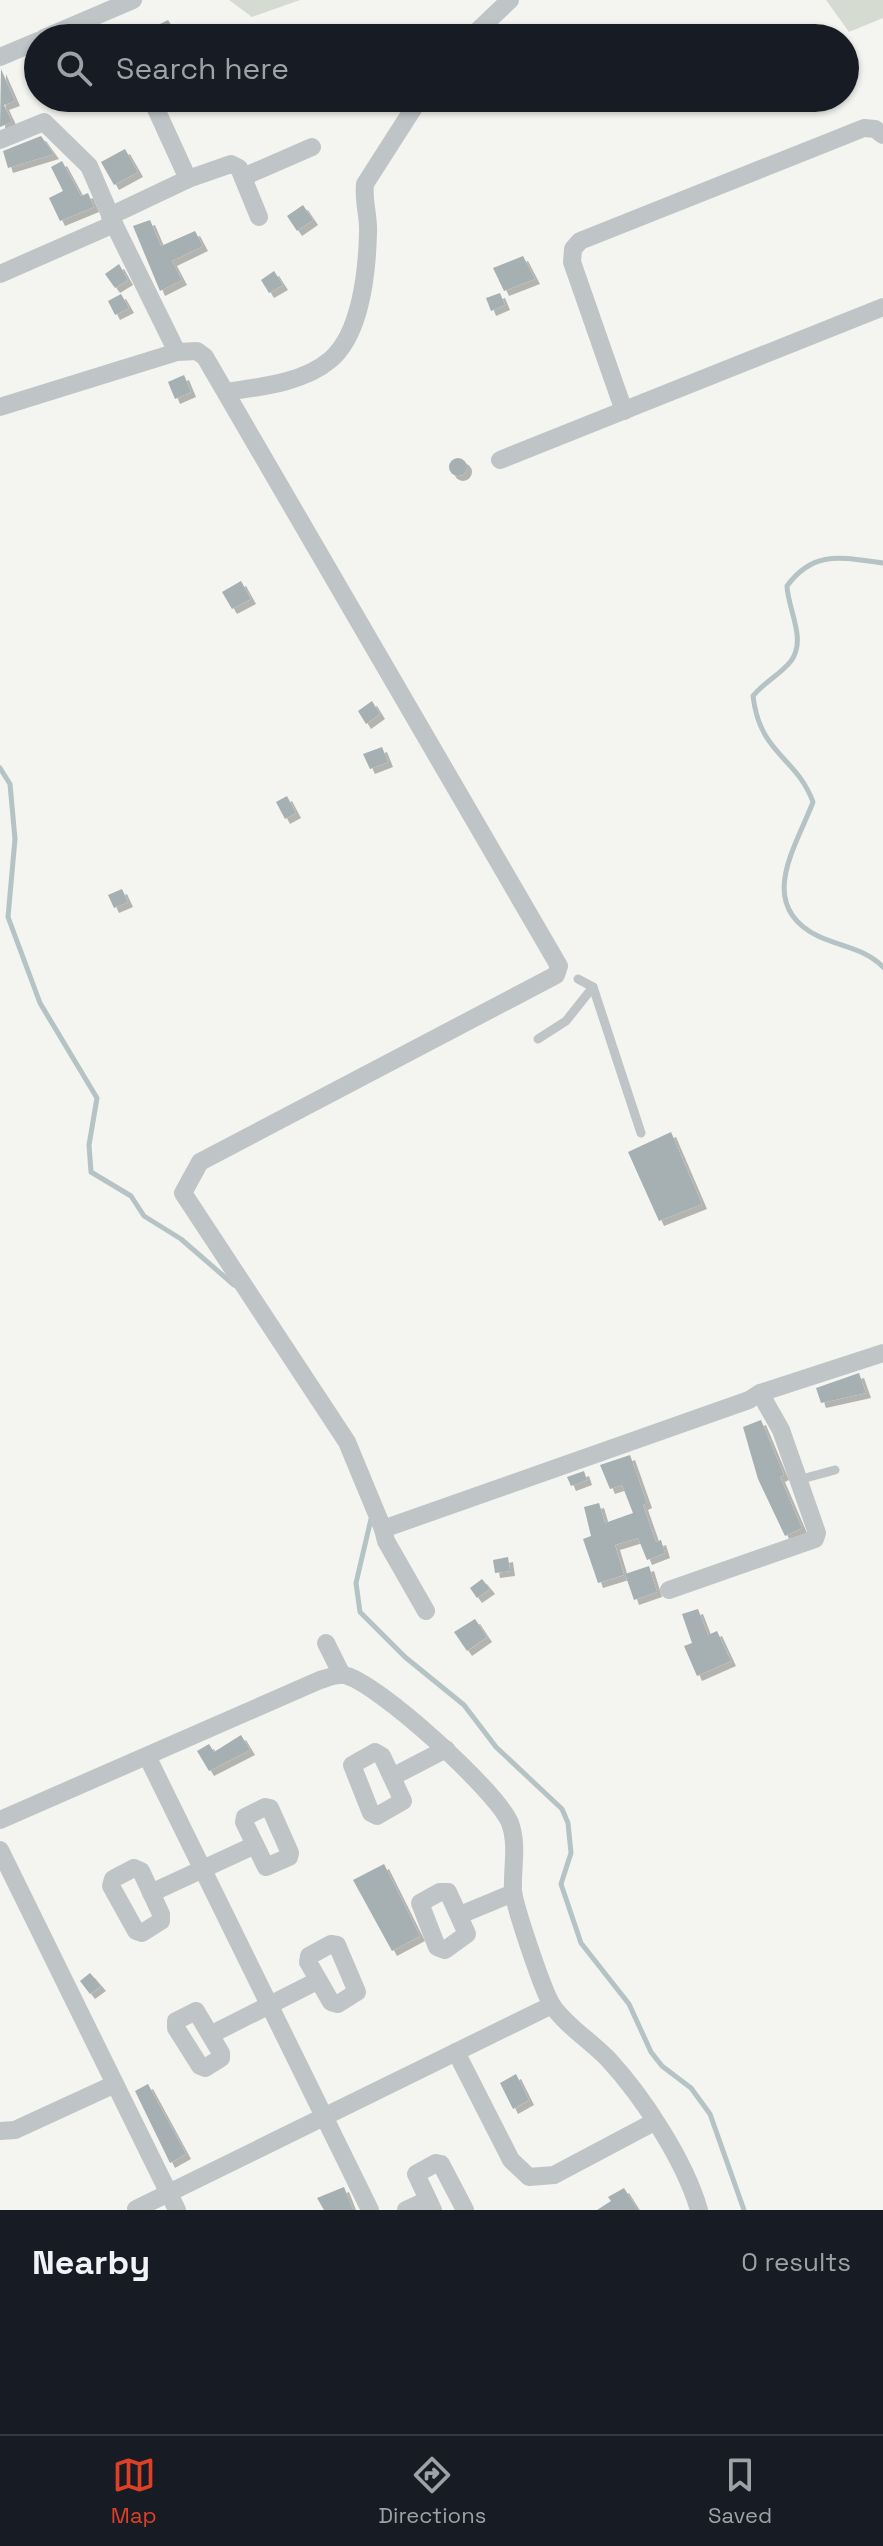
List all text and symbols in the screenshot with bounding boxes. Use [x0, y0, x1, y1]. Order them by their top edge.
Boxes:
search box [24, 24, 859, 112]
icon: search [52, 46, 96, 90]
text: Search here [116, 49, 289, 88]
text: Nearby [32, 2241, 150, 2284]
text: 0 results [741, 2245, 851, 2279]
tab: Map [111, 2453, 157, 2529]
tab: Directions [378, 2453, 486, 2529]
tab: Saved [708, 2453, 772, 2529]

